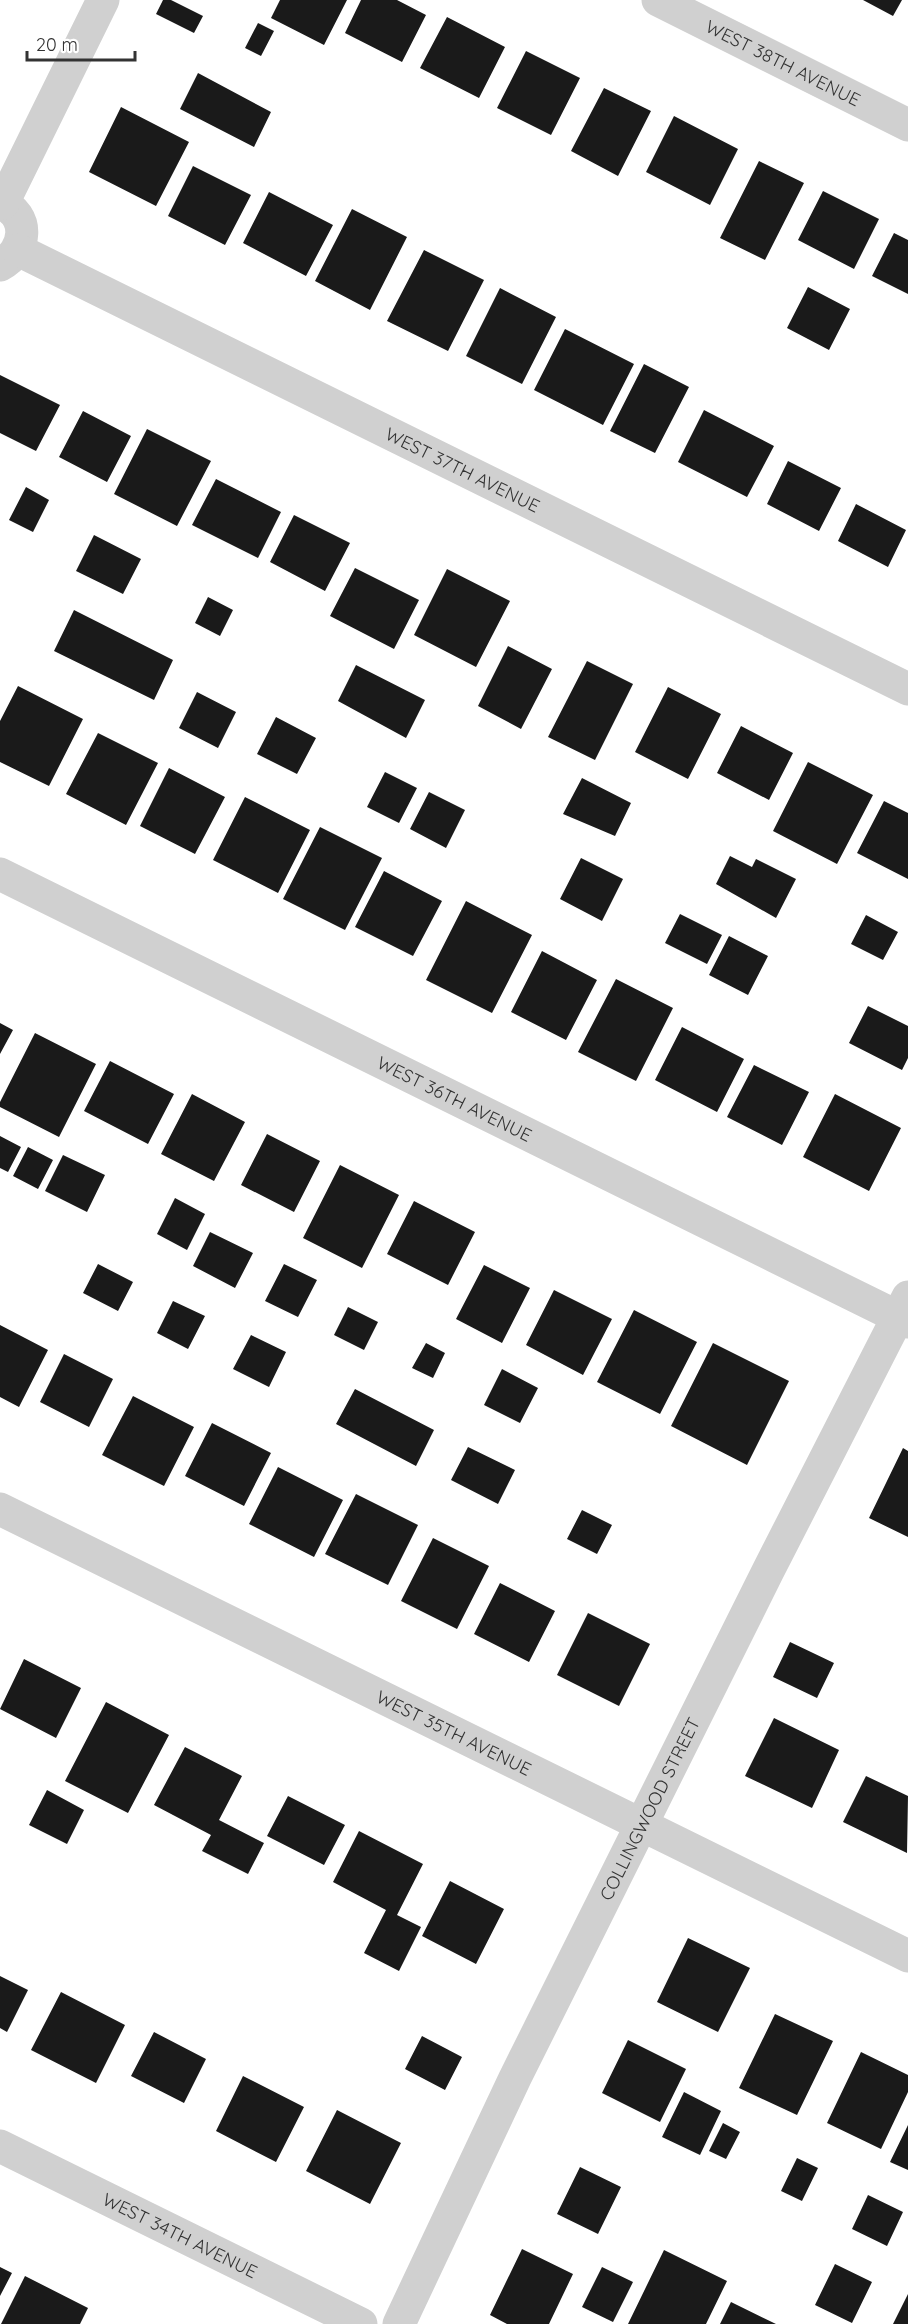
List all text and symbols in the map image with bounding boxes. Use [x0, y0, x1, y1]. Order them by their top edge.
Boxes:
street label: WEST 38TH AVENUE [702, 14, 864, 111]
scale bar [27, 24, 135, 62]
text: 20 m [36, 33, 78, 56]
street label: WEST 37TH AVENUE [382, 422, 544, 517]
street label: WEST 36TH AVENUE [373, 1050, 536, 1146]
street label: WEST 35TH AVENUE [373, 1685, 535, 1780]
street label: COLLINGWOOD STREET [594, 1713, 705, 1904]
street label: WEST 34TH AVENUE [99, 2187, 261, 2283]

